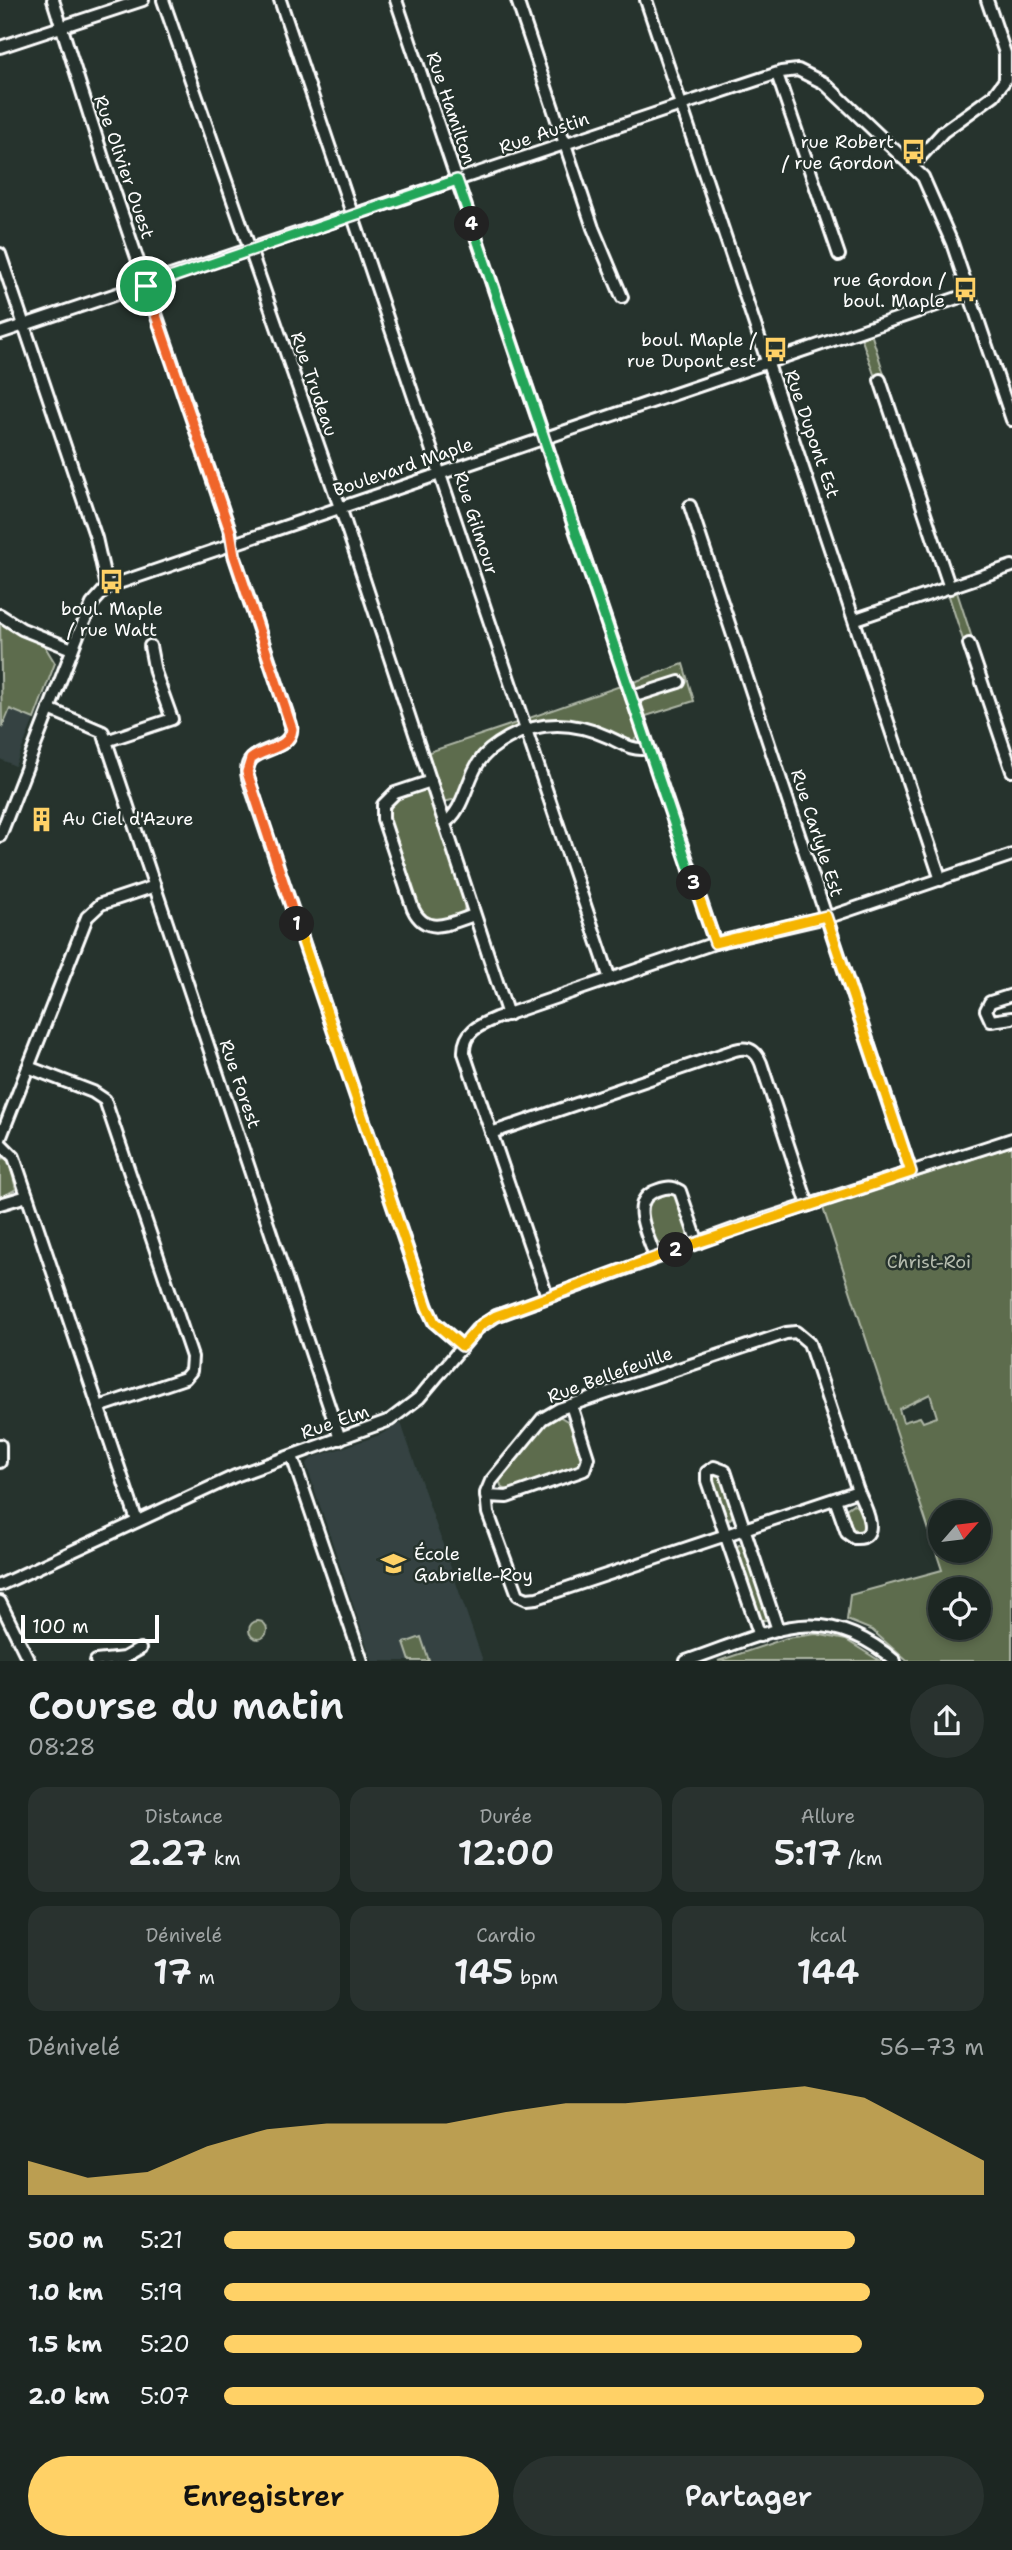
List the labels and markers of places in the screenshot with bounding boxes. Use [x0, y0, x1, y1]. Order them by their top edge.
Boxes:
place label: rue Robert / rue Gordon [782, 130, 894, 175]
bus stop icon: rue Robert / rue Gordon [900, 138, 928, 166]
pin: 4 [454, 206, 490, 242]
pin [116, 256, 176, 316]
place label: rue Gordon / boul. Maple [833, 268, 947, 313]
bus stop icon: rue Gordon / boul. Maple [951, 276, 979, 304]
place label: boul. Maple / rue Dupont est [627, 328, 758, 373]
bus stop icon: boul. Maple / rue Dupont est [762, 336, 790, 364]
bus stop icon: boul. Maple / rue Watt [98, 568, 126, 596]
place label: boul. Maple / rue Watt [61, 597, 163, 642]
building icon: Au Ciel d'Azure [28, 805, 56, 833]
place label: Au Ciel d'Azure [62, 807, 194, 831]
pin: 3 [676, 866, 712, 900]
pin: 1 [280, 906, 314, 942]
pin: 2 [658, 1232, 694, 1268]
place label: École Gabrielle-Roy [414, 1542, 533, 1587]
school or university icon: École Gabrielle-Roy [380, 1550, 408, 1578]

